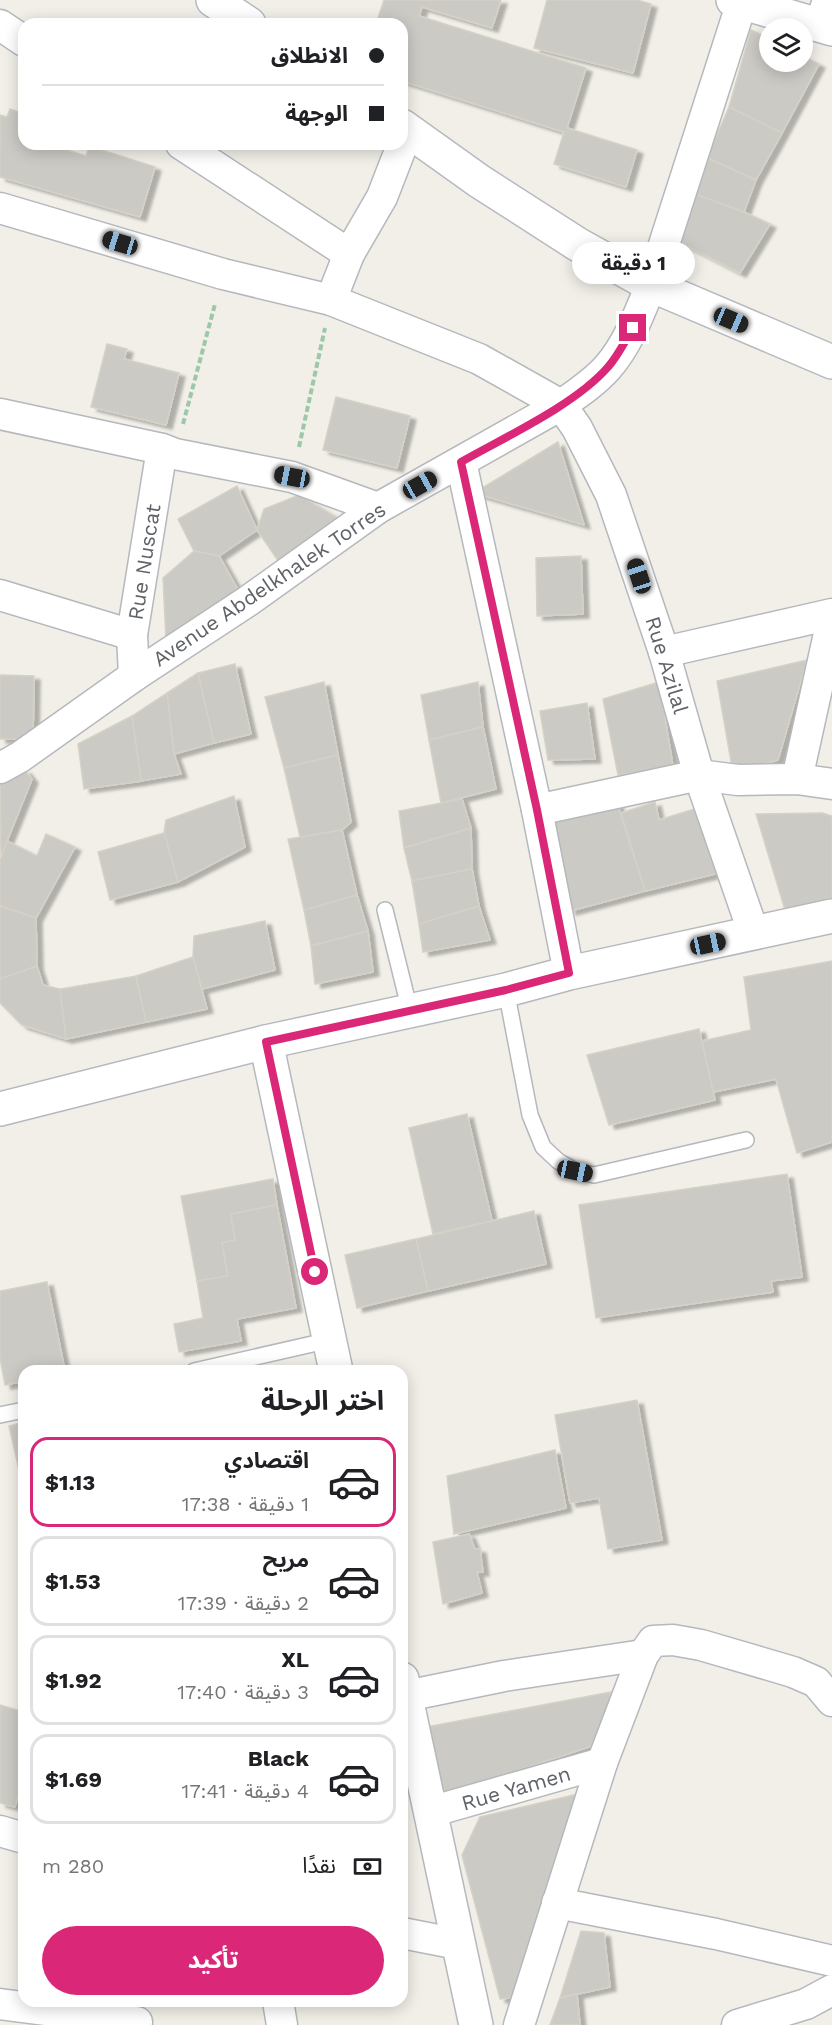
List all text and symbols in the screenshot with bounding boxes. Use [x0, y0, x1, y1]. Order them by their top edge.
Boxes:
map controls [759, 18, 813, 72]
button: layers [759, 18, 813, 72]
text: الانطلاق [271, 43, 348, 68]
text: الوجهة [285, 101, 348, 126]
car [100, 229, 140, 257]
callout: 1 دقيقة [572, 241, 694, 283]
text: 1 دقيقة [601, 251, 666, 275]
car [711, 305, 751, 335]
route end [619, 314, 646, 341]
car [273, 465, 311, 489]
car [400, 468, 440, 502]
street label: Avenue Abdelkhalek Torres [148, 497, 390, 671]
street label: Rue Nuscat [122, 502, 166, 622]
car [625, 556, 653, 596]
street label: Rue Azilal [640, 613, 694, 717]
car [689, 931, 727, 957]
car [556, 1158, 594, 1184]
route start [301, 1258, 328, 1285]
text: اختر الرحلة [261, 1385, 384, 1417]
text: اقتصادي [224, 1448, 309, 1473]
icon: car [327, 1455, 381, 1509]
text: $1.13 [45, 1470, 95, 1495]
text: 1 دقيقة · 17:38 [182, 1492, 309, 1516]
text: مريح [263, 1547, 309, 1572]
icon: car [327, 1554, 381, 1608]
text: $1.53 [45, 1569, 101, 1594]
text: 2 دقيقة · 17:39 [178, 1591, 309, 1615]
text: XL [281, 1647, 309, 1672]
icon: car [327, 1653, 381, 1707]
text: $1.92 [45, 1668, 102, 1693]
text: 3 دقيقة · 17:40 [177, 1680, 309, 1704]
text: Black [248, 1746, 309, 1771]
icon: car [327, 1752, 381, 1806]
street label: Rue Yamen [459, 1761, 573, 1815]
text: $1.69 [45, 1767, 102, 1792]
text: 4 دقيقة · 17:41 [182, 1779, 309, 1803]
icon: cash [351, 1850, 384, 1883]
text: نقدًا [302, 1853, 336, 1878]
text: 280 m [42, 1854, 104, 1878]
button: تأكيد [42, 1926, 384, 1995]

